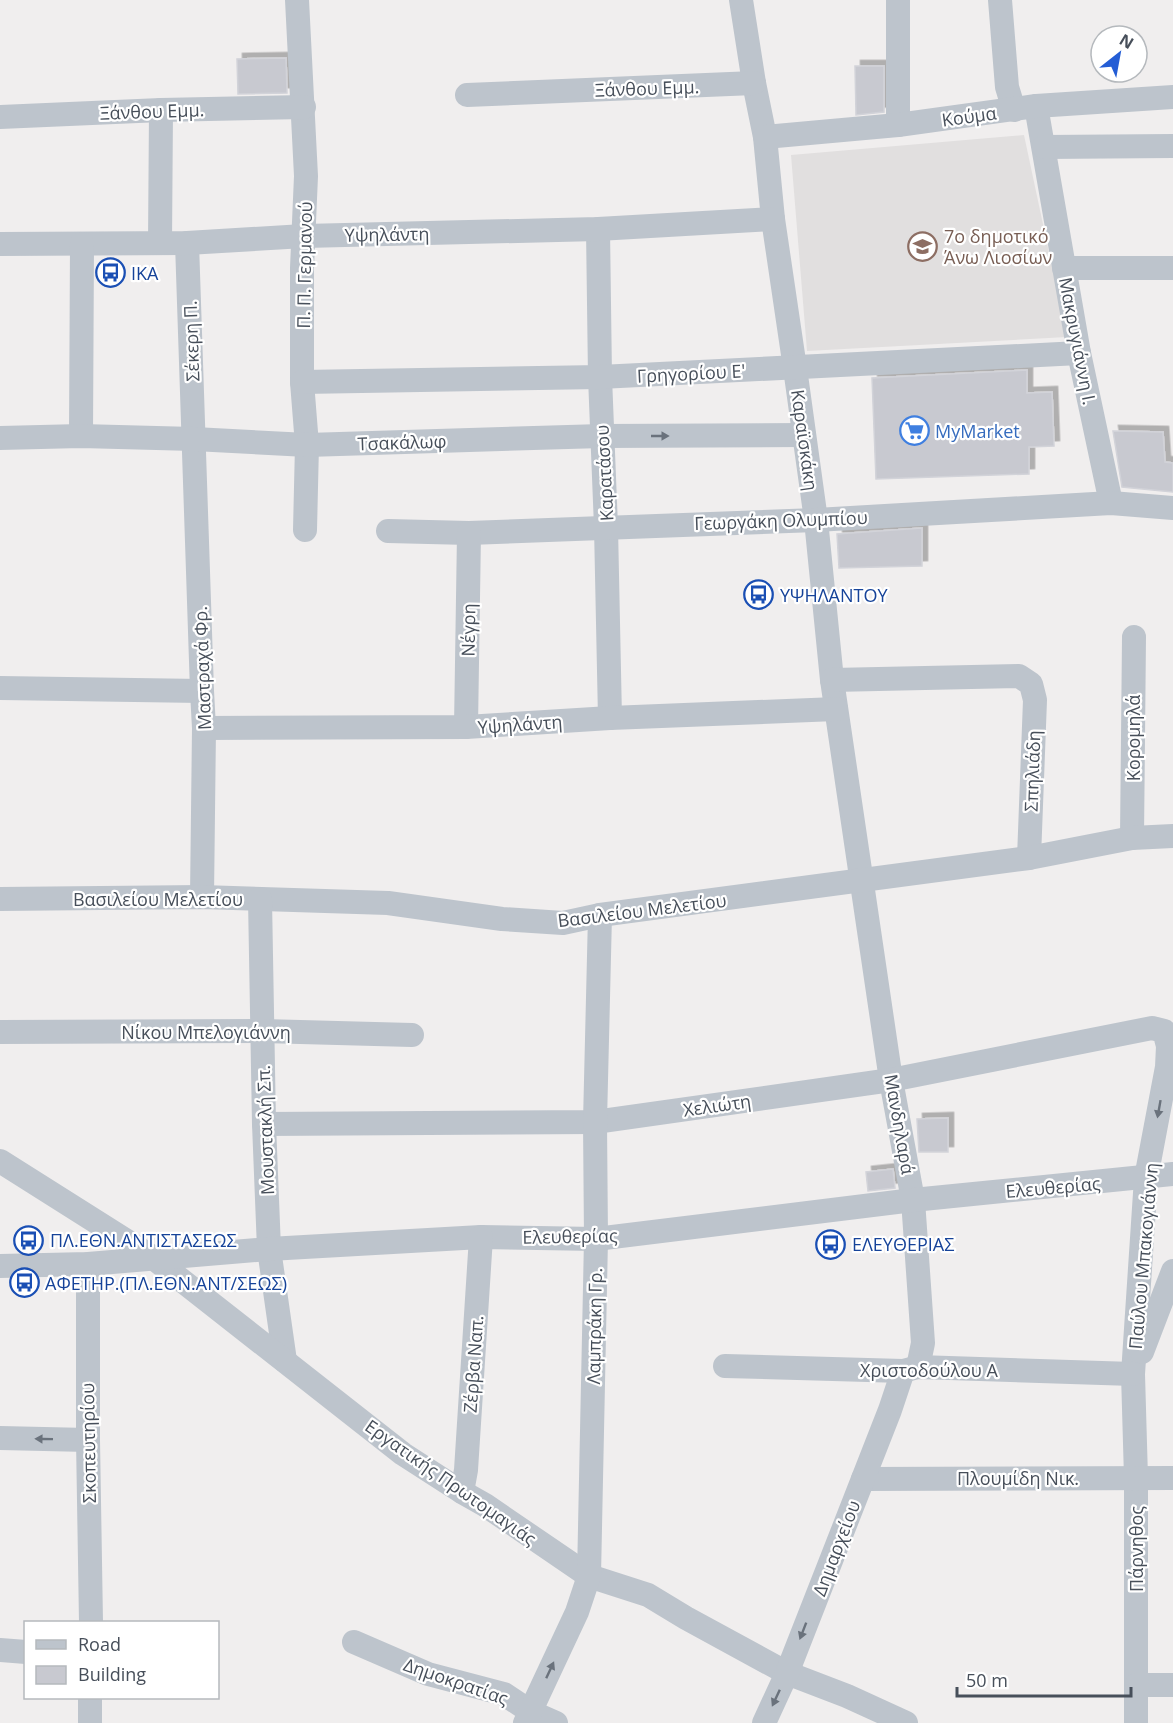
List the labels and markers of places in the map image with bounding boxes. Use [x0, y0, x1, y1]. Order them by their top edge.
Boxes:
place label: 7ο δημοτικό Άνω Λιοσίων [944, 224, 1053, 269]
school or university icon: 7ο δημοτικό Άνω Λιοσίων [907, 230, 939, 262]
bus stop icon: ΙΚΑ [94, 257, 126, 289]
place label: ΙΚΑ [131, 261, 159, 285]
supermarket icon: MyMarket [898, 415, 930, 447]
place label: MyMarket [935, 419, 1020, 443]
bus stop icon: ΥΨΗΛΑΝΤΟΥ [743, 579, 775, 611]
place label: ΥΨΗΛΑΝΤΟΥ [780, 583, 888, 607]
bus stop icon: ΠΛ.ΕΘΝ.ΑΝΤΙΣΤΑΣΕΩΣ [13, 1224, 45, 1256]
place label: ΠΛ.ΕΘΝ.ΑΝΤΙΣΤΑΣΕΩΣ [50, 1228, 237, 1252]
bus stop icon: ΕΛΕΥΘΕΡΙΑΣ [815, 1228, 847, 1260]
place label: ΕΛΕΥΘΕΡΙΑΣ [852, 1232, 954, 1256]
bus stop icon: ΑΦΕΤΗΡ.(ΠΛ.ΕΘΝ.ΑΝΤ/ΣΕΩΣ) [8, 1267, 40, 1299]
place label: ΑΦΕΤΗΡ.(ΠΛ.ΕΘΝ.ΑΝΤ/ΣΕΩΣ) [45, 1271, 287, 1295]

